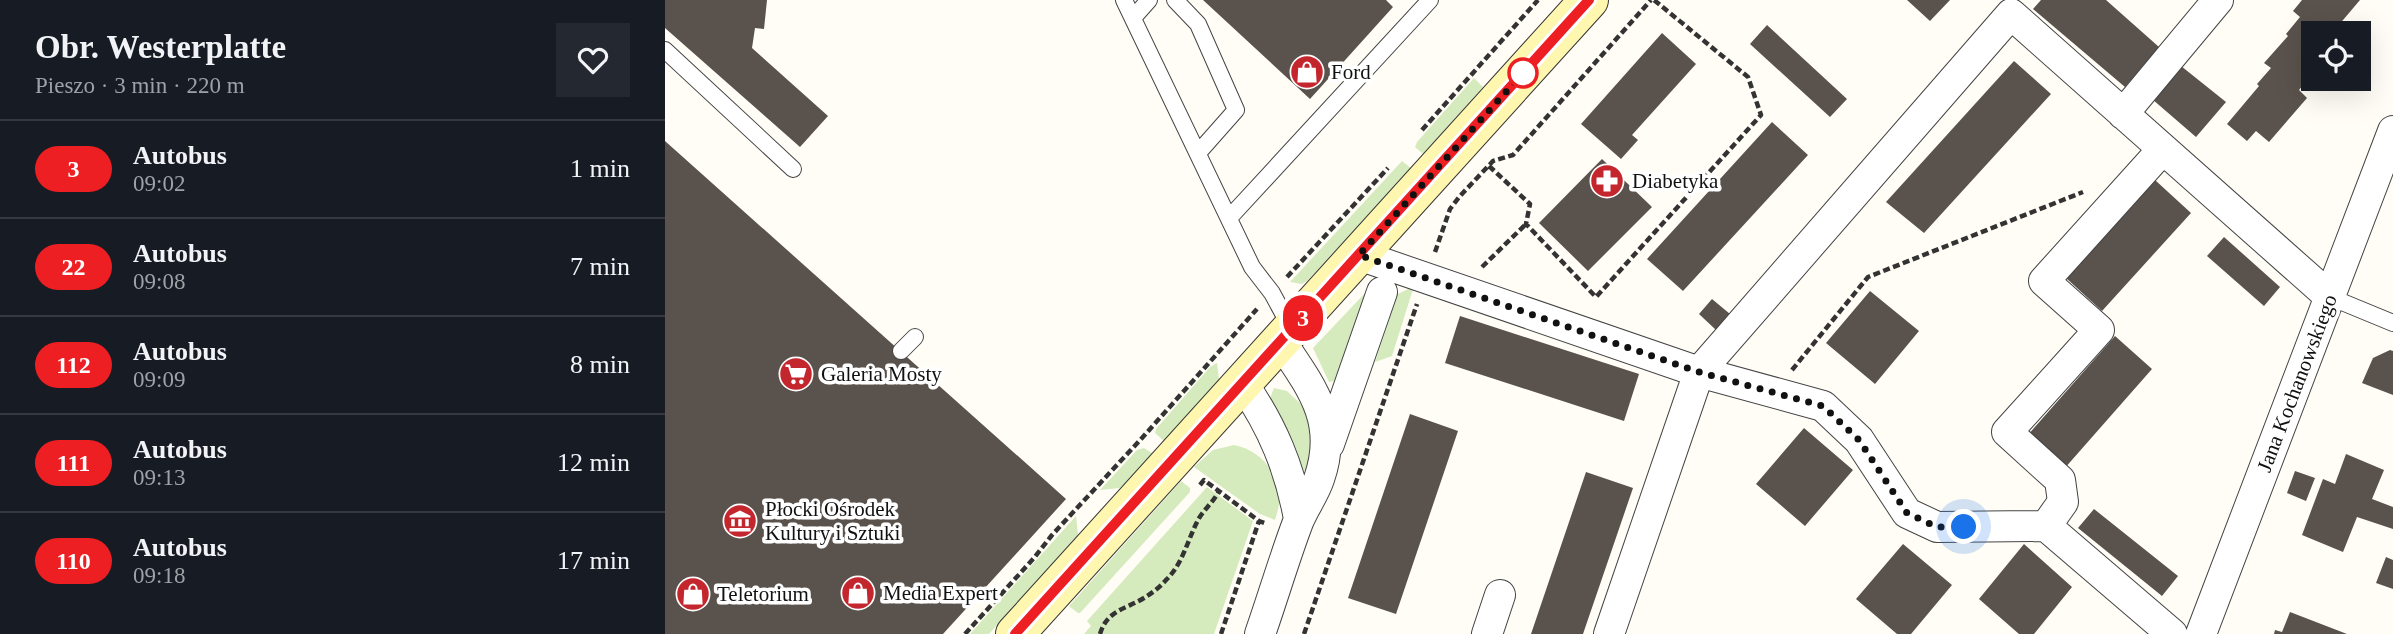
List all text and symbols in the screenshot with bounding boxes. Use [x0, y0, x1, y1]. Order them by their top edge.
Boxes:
map controls [2301, 21, 2371, 91]
button: locate [2301, 21, 2371, 91]
button: heart [556, 23, 630, 97]
text: Obr. Westerplatte [35, 29, 286, 65]
shop icon: Ford [1288, 53, 1326, 91]
unlabelled marker [1508, 58, 1538, 88]
place label: Ford [1331, 60, 1371, 84]
text: Pieszo · 3 min · 220 m [35, 73, 245, 98]
text: Autobus [133, 141, 227, 170]
text: 1 min [570, 154, 630, 183]
text: 3 [68, 156, 80, 182]
pharmacy icon: Diabetyka [1588, 162, 1626, 200]
place label: Diabetyka [1632, 169, 1719, 193]
text: 09:02 [133, 171, 185, 196]
text: Autobus [133, 239, 227, 268]
text: 7 min [570, 252, 630, 281]
text: 22 [62, 254, 86, 280]
text: 09:08 [133, 269, 185, 294]
street label: Jana Kochanowskiego [2252, 291, 2342, 475]
line badge: 3 [1280, 295, 1326, 341]
text: 3 [1297, 305, 1309, 331]
text: Autobus [133, 337, 227, 366]
text: 8 min [570, 350, 630, 379]
text: 112 [56, 352, 91, 378]
supermarket icon: Galeria Mosty [777, 355, 815, 393]
place label: Galeria Mosty [821, 362, 942, 386]
text: 09:09 [133, 367, 185, 392]
text: Autobus [133, 435, 227, 464]
text: 12 min [557, 448, 630, 477]
text: 111 [57, 450, 90, 476]
text: 09:13 [133, 465, 185, 490]
place label: Płocki Ośrodek Kultury i Sztuki [765, 497, 900, 545]
museum icon: Płocki Ośrodek Kultury i Sztuki [721, 502, 759, 540]
your location [1946, 509, 1981, 544]
text: Autobus [133, 533, 227, 562]
text: 17 min [557, 546, 630, 575]
text: 110 [56, 548, 91, 574]
text: 09:18 [133, 563, 185, 588]
shop icon: Media Expert [839, 574, 877, 612]
shop icon: Teletorium [674, 575, 712, 613]
place label: Media Expert [883, 581, 998, 605]
place label: Teletorium [717, 582, 809, 606]

